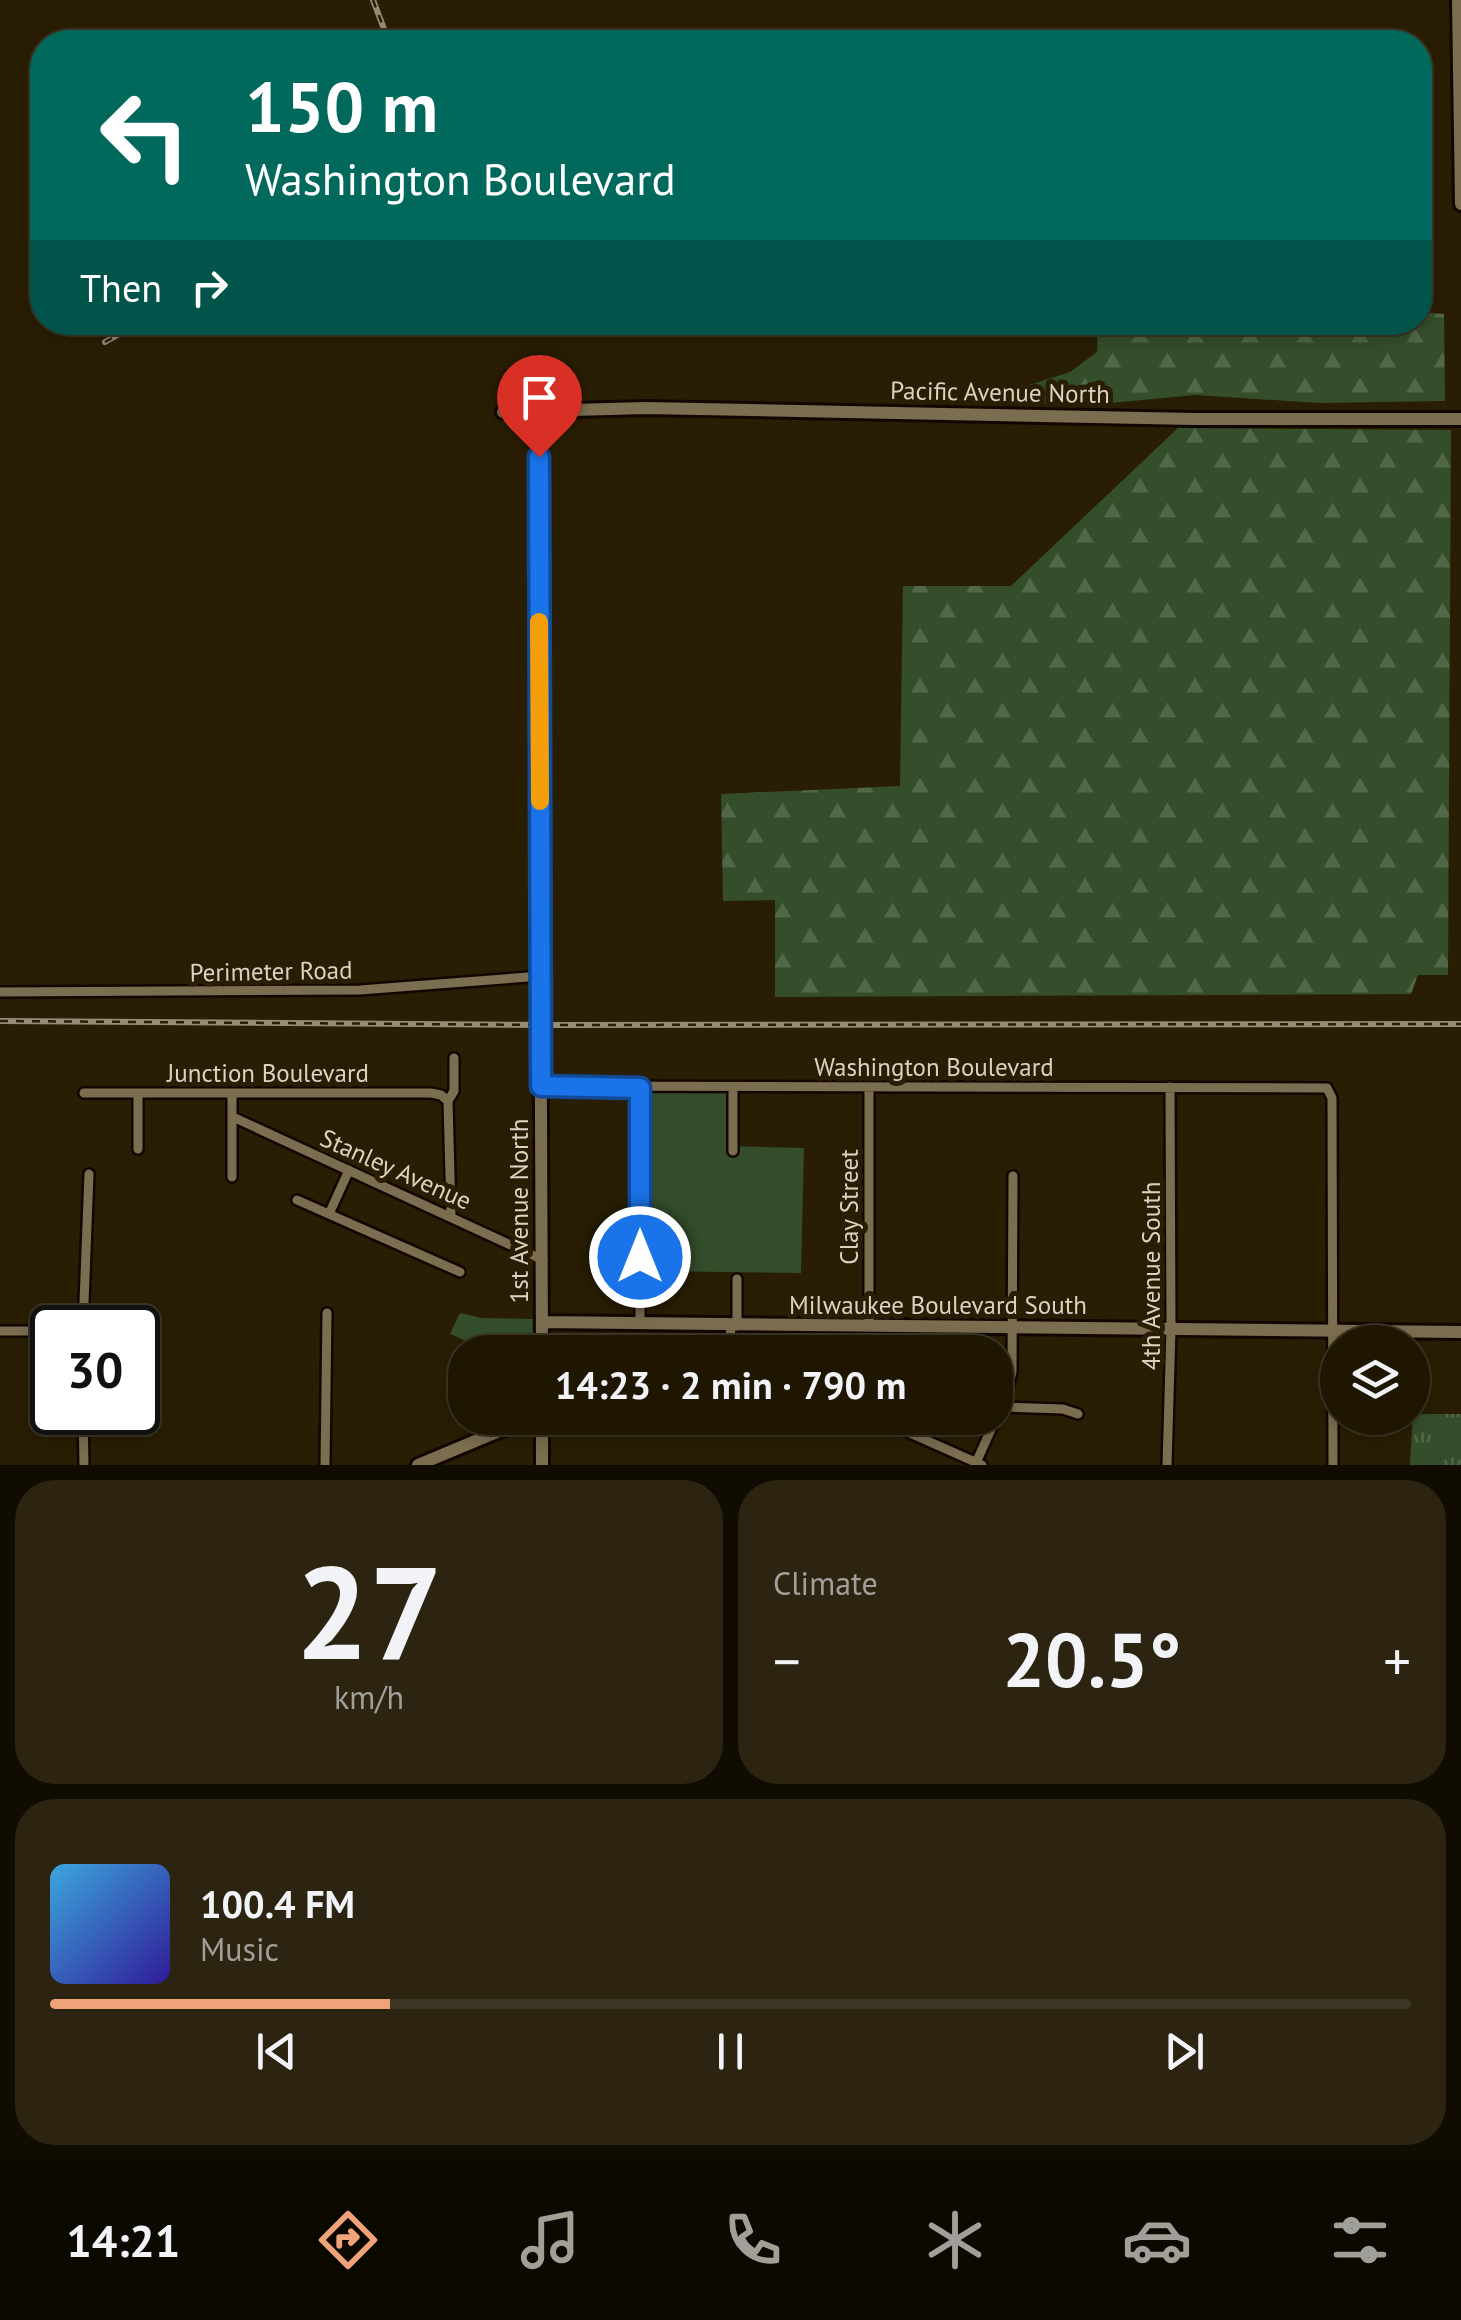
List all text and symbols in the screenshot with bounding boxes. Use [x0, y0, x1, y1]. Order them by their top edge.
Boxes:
text: 150 m [245, 61, 438, 151]
icon: left [80, 70, 210, 200]
text: Washington Boulevard [245, 149, 676, 207]
icon: right [182, 260, 237, 315]
text: Then [80, 263, 162, 312]
pin [497, 355, 582, 458]
icon: arrive [512, 370, 567, 425]
street label: Pacific Avenue North [890, 374, 1110, 410]
street label: Perimeter Road [189, 954, 353, 988]
street label: Washington Boulevard [814, 1051, 1054, 1083]
street label: Junction Boulevard [166, 1057, 369, 1089]
street label: 1st Avenue North [503, 1119, 535, 1303]
street label: Stanley Avenue [316, 1121, 476, 1217]
street label: Clay Street [833, 1149, 865, 1265]
street label: 4th Avenue South [1135, 1182, 1167, 1370]
position arrow [588, 1205, 692, 1309]
street label: Milwaukee Boulevard South [789, 1289, 1087, 1321]
speed limit sign: 30 [30, 1305, 160, 1435]
map controls [1320, 1325, 1430, 1435]
button: layers [1320, 1325, 1430, 1435]
text: 14:23 · 2 min · 790 m [555, 1360, 906, 1409]
text: 27 [295, 1527, 443, 1695]
text: Climate [773, 1562, 878, 1604]
text: 20.5° [1003, 1611, 1181, 1708]
text: − [773, 1625, 801, 1696]
text: + [1383, 1625, 1411, 1696]
text: km/h [334, 1676, 404, 1718]
text: 100.4 FM [200, 1879, 355, 1928]
text: Music [200, 1928, 279, 1970]
icon: previous [249, 2024, 304, 2079]
icon: pause [703, 2024, 758, 2079]
icon: next [1157, 2024, 1212, 2079]
icon: directions [313, 2205, 383, 2275]
icon: music [515, 2205, 585, 2275]
icon: phone [718, 2205, 788, 2275]
icon: climate [920, 2205, 990, 2275]
icon: car [1122, 2205, 1192, 2275]
icon: filters [1325, 2205, 1395, 2275]
text: 14:21 [66, 2211, 180, 2269]

